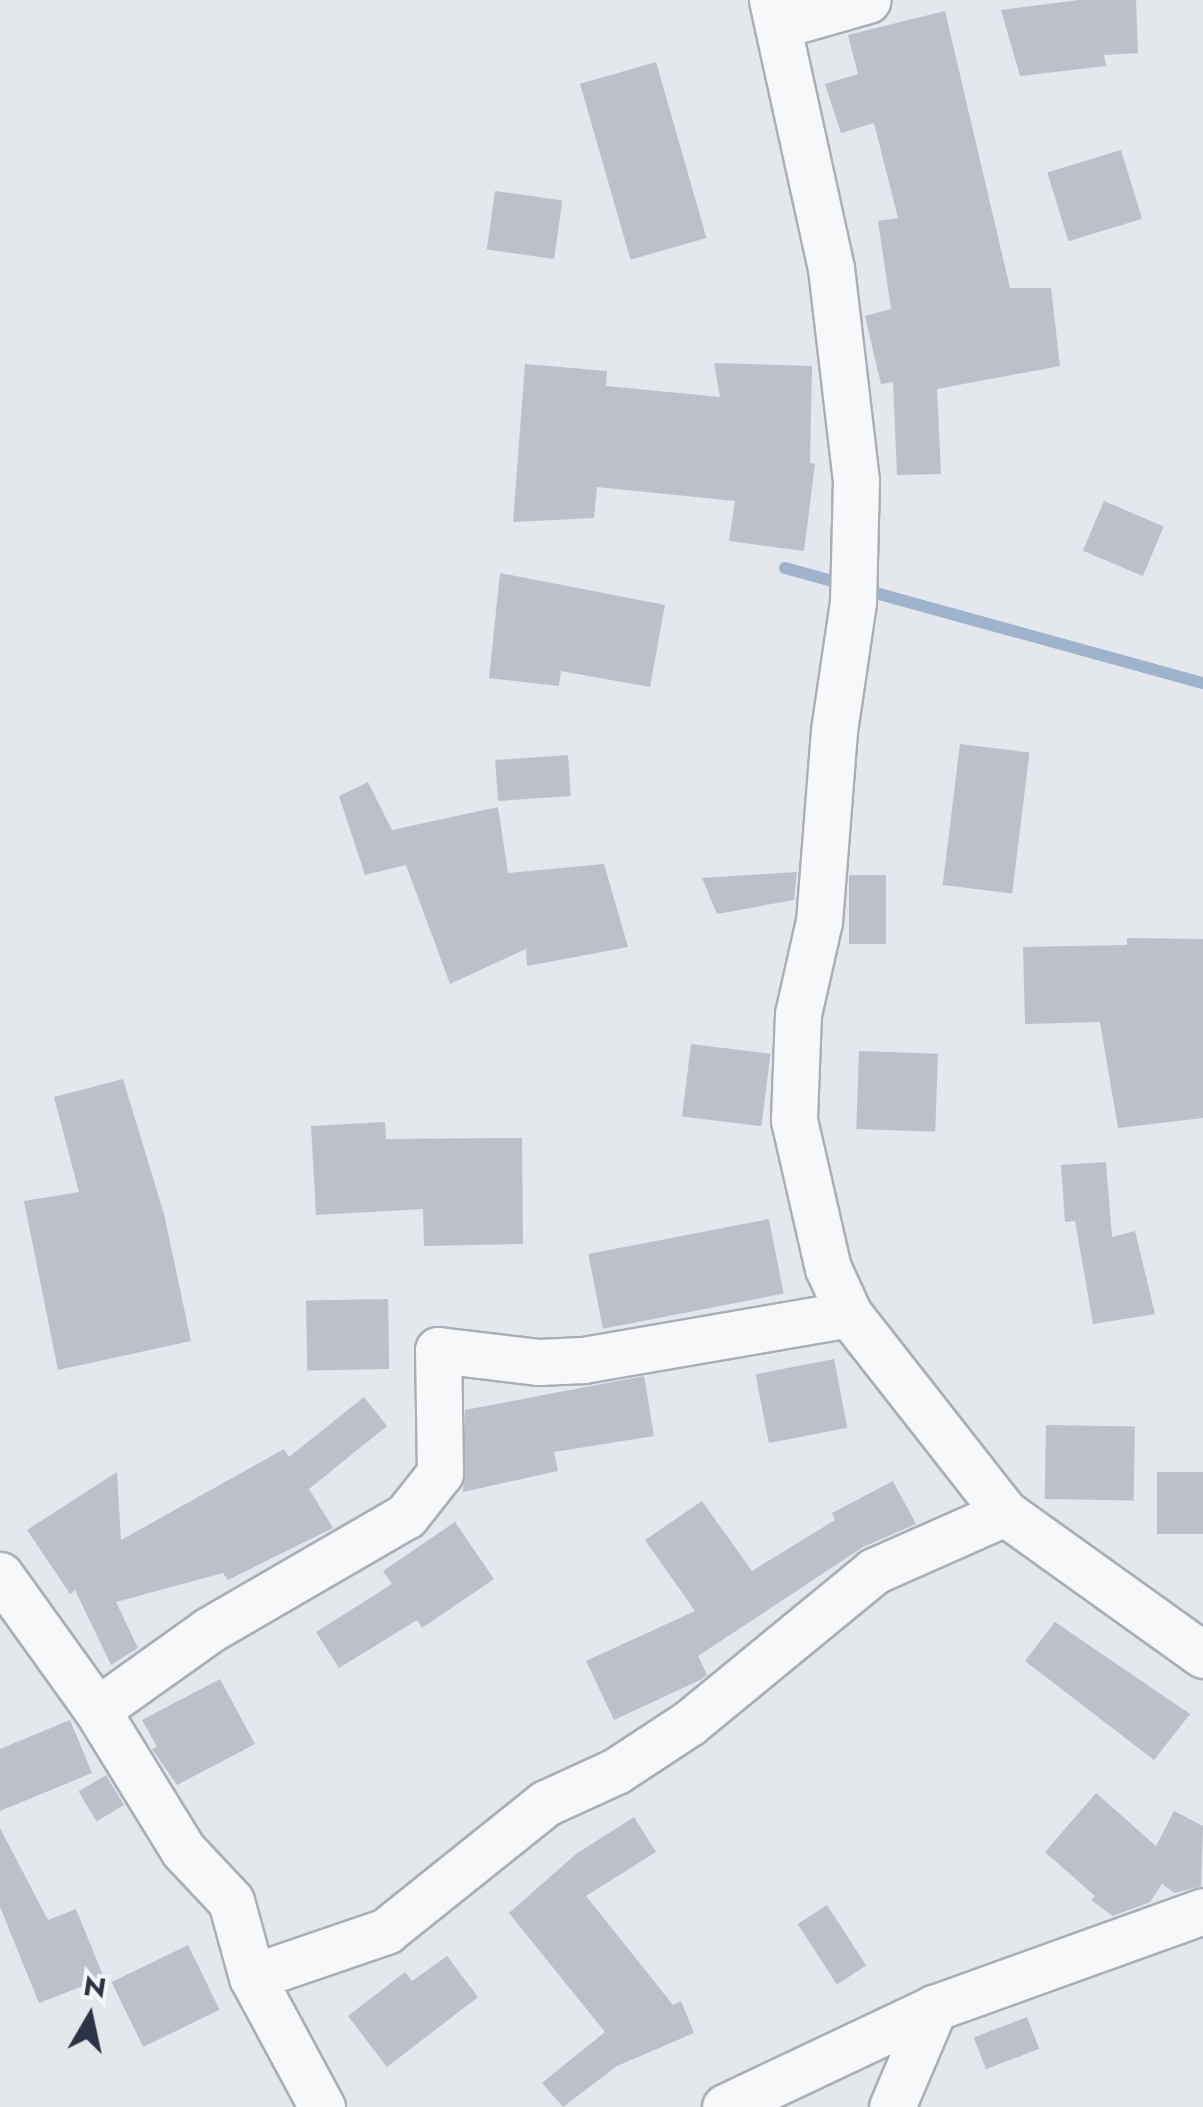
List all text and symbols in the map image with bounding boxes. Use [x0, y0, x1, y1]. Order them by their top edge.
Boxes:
text: N [81, 1965, 109, 2009]
north arrow [40, 1967, 140, 2067]

